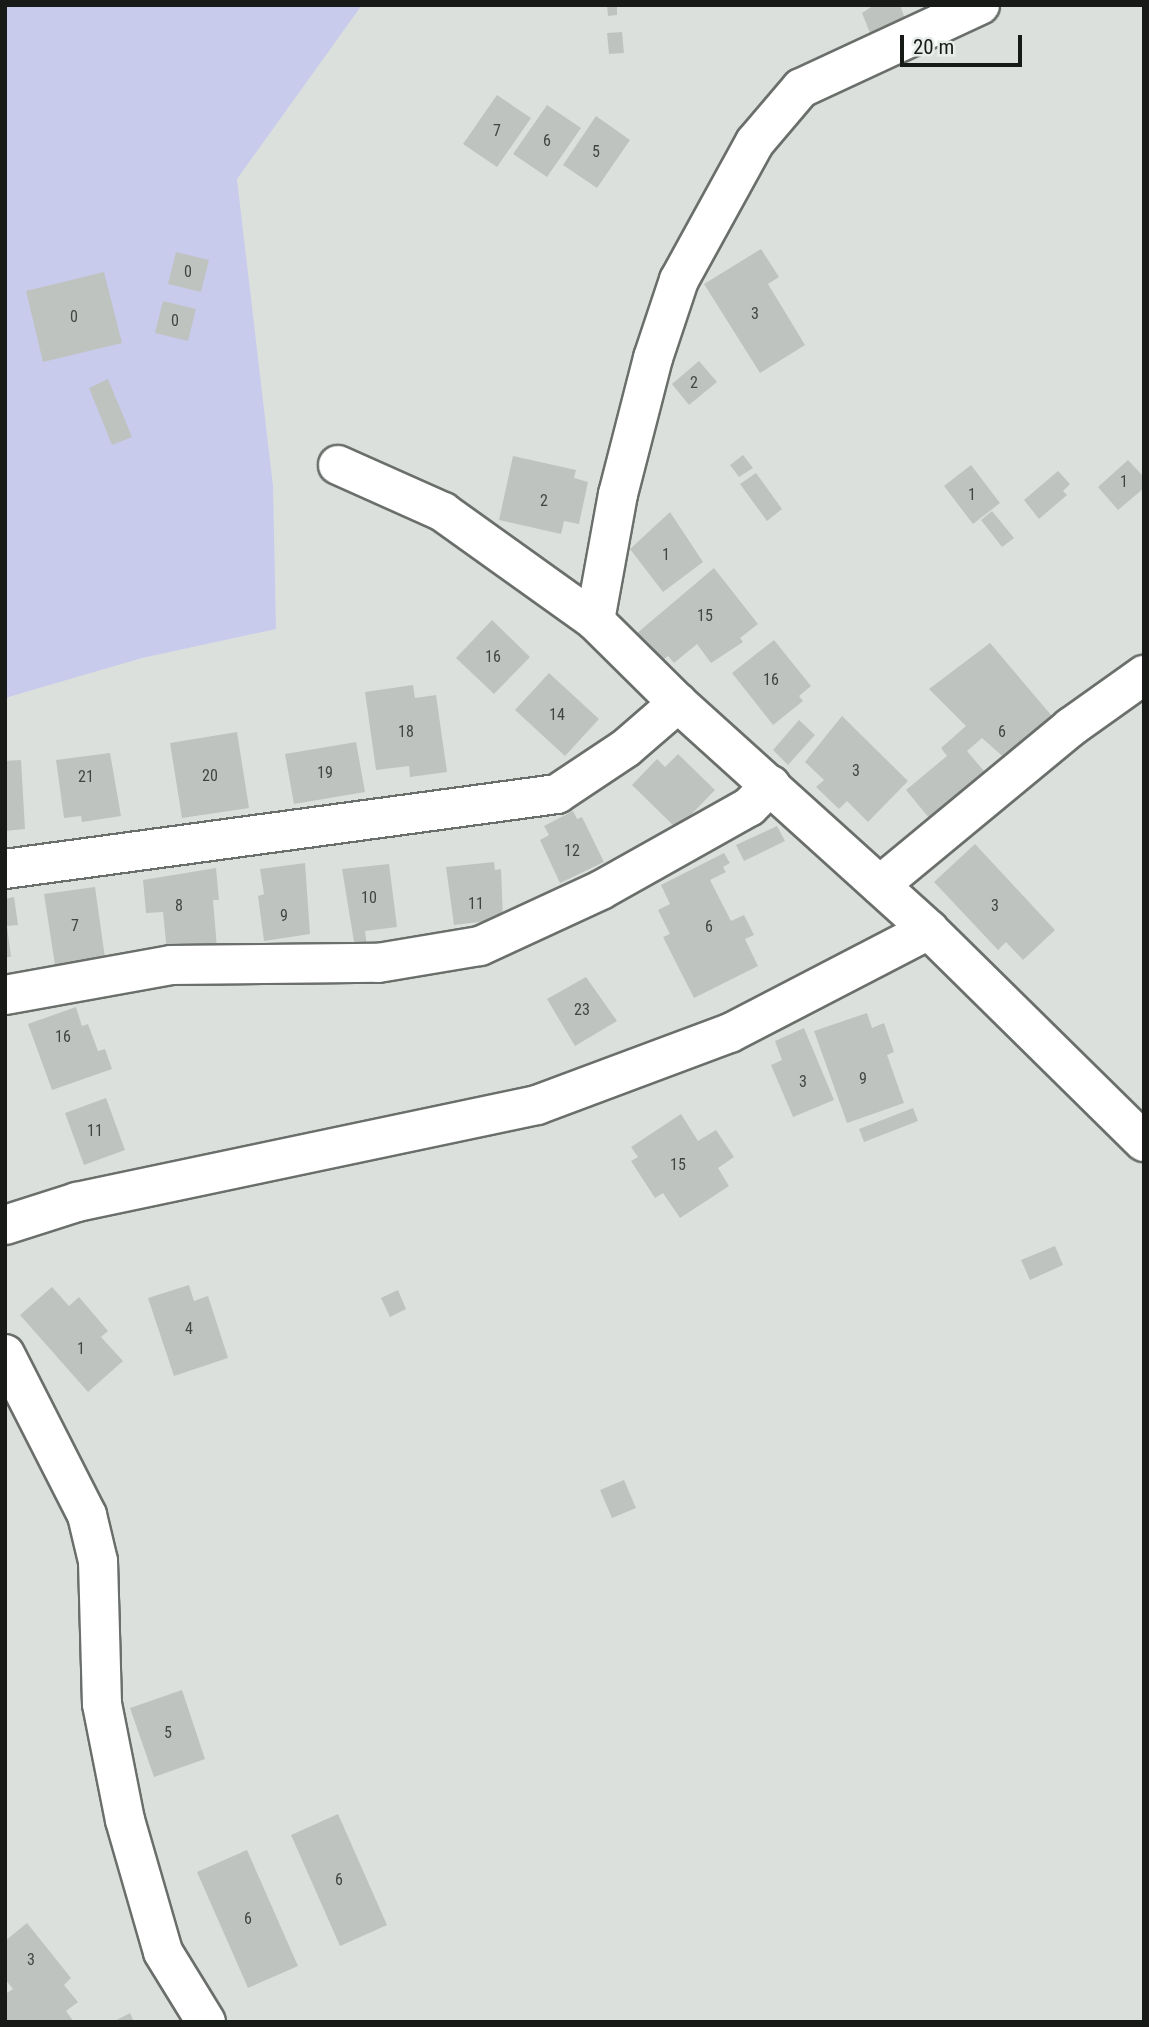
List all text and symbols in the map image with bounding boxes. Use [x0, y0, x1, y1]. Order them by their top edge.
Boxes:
scale bar [904, 21, 1026, 65]
text: 20 m [913, 35, 954, 59]
house number: 7 [493, 121, 501, 141]
house number: 6 [543, 131, 551, 151]
house number: 5 [592, 142, 600, 162]
house number: 0 [184, 262, 192, 282]
house number: 3 [751, 304, 759, 324]
house number: 0 [70, 307, 78, 327]
house number: 0 [171, 311, 179, 331]
house number: 2 [690, 373, 698, 393]
house number: 1 [1120, 472, 1128, 492]
house number: 1 [968, 485, 976, 505]
house number: 2 [540, 491, 548, 511]
house number: 1 [662, 545, 670, 565]
house number: 15 [697, 606, 713, 626]
house number: 16 [485, 647, 501, 667]
house number: 16 [763, 670, 779, 690]
house number: 14 [549, 705, 565, 725]
house number: 18 [398, 722, 414, 742]
house number: 6 [998, 722, 1006, 742]
house number: 3 [852, 761, 860, 781]
house number: 19 [317, 763, 333, 783]
house number: 20 [202, 766, 218, 786]
house number: 21 [78, 767, 94, 787]
house number: 12 [564, 841, 580, 861]
house number: 10 [361, 888, 377, 908]
house number: 11 [468, 894, 484, 914]
house number: 8 [175, 896, 183, 916]
house number: 3 [991, 896, 999, 916]
house number: 9 [280, 906, 288, 926]
house number: 7 [71, 916, 79, 936]
house number: 6 [705, 917, 713, 937]
house number: 23 [574, 1000, 590, 1020]
house number: 16 [55, 1027, 71, 1047]
house number: 9 [859, 1069, 867, 1089]
house number: 3 [799, 1072, 807, 1092]
house number: 11 [87, 1121, 103, 1141]
house number: 15 [670, 1155, 686, 1175]
house number: 4 [185, 1319, 193, 1339]
house number: 1 [77, 1339, 85, 1359]
house number: 5 [164, 1723, 172, 1743]
house number: 6 [335, 1870, 343, 1890]
house number: 6 [244, 1909, 252, 1929]
house number: 3 [27, 1950, 35, 1970]

